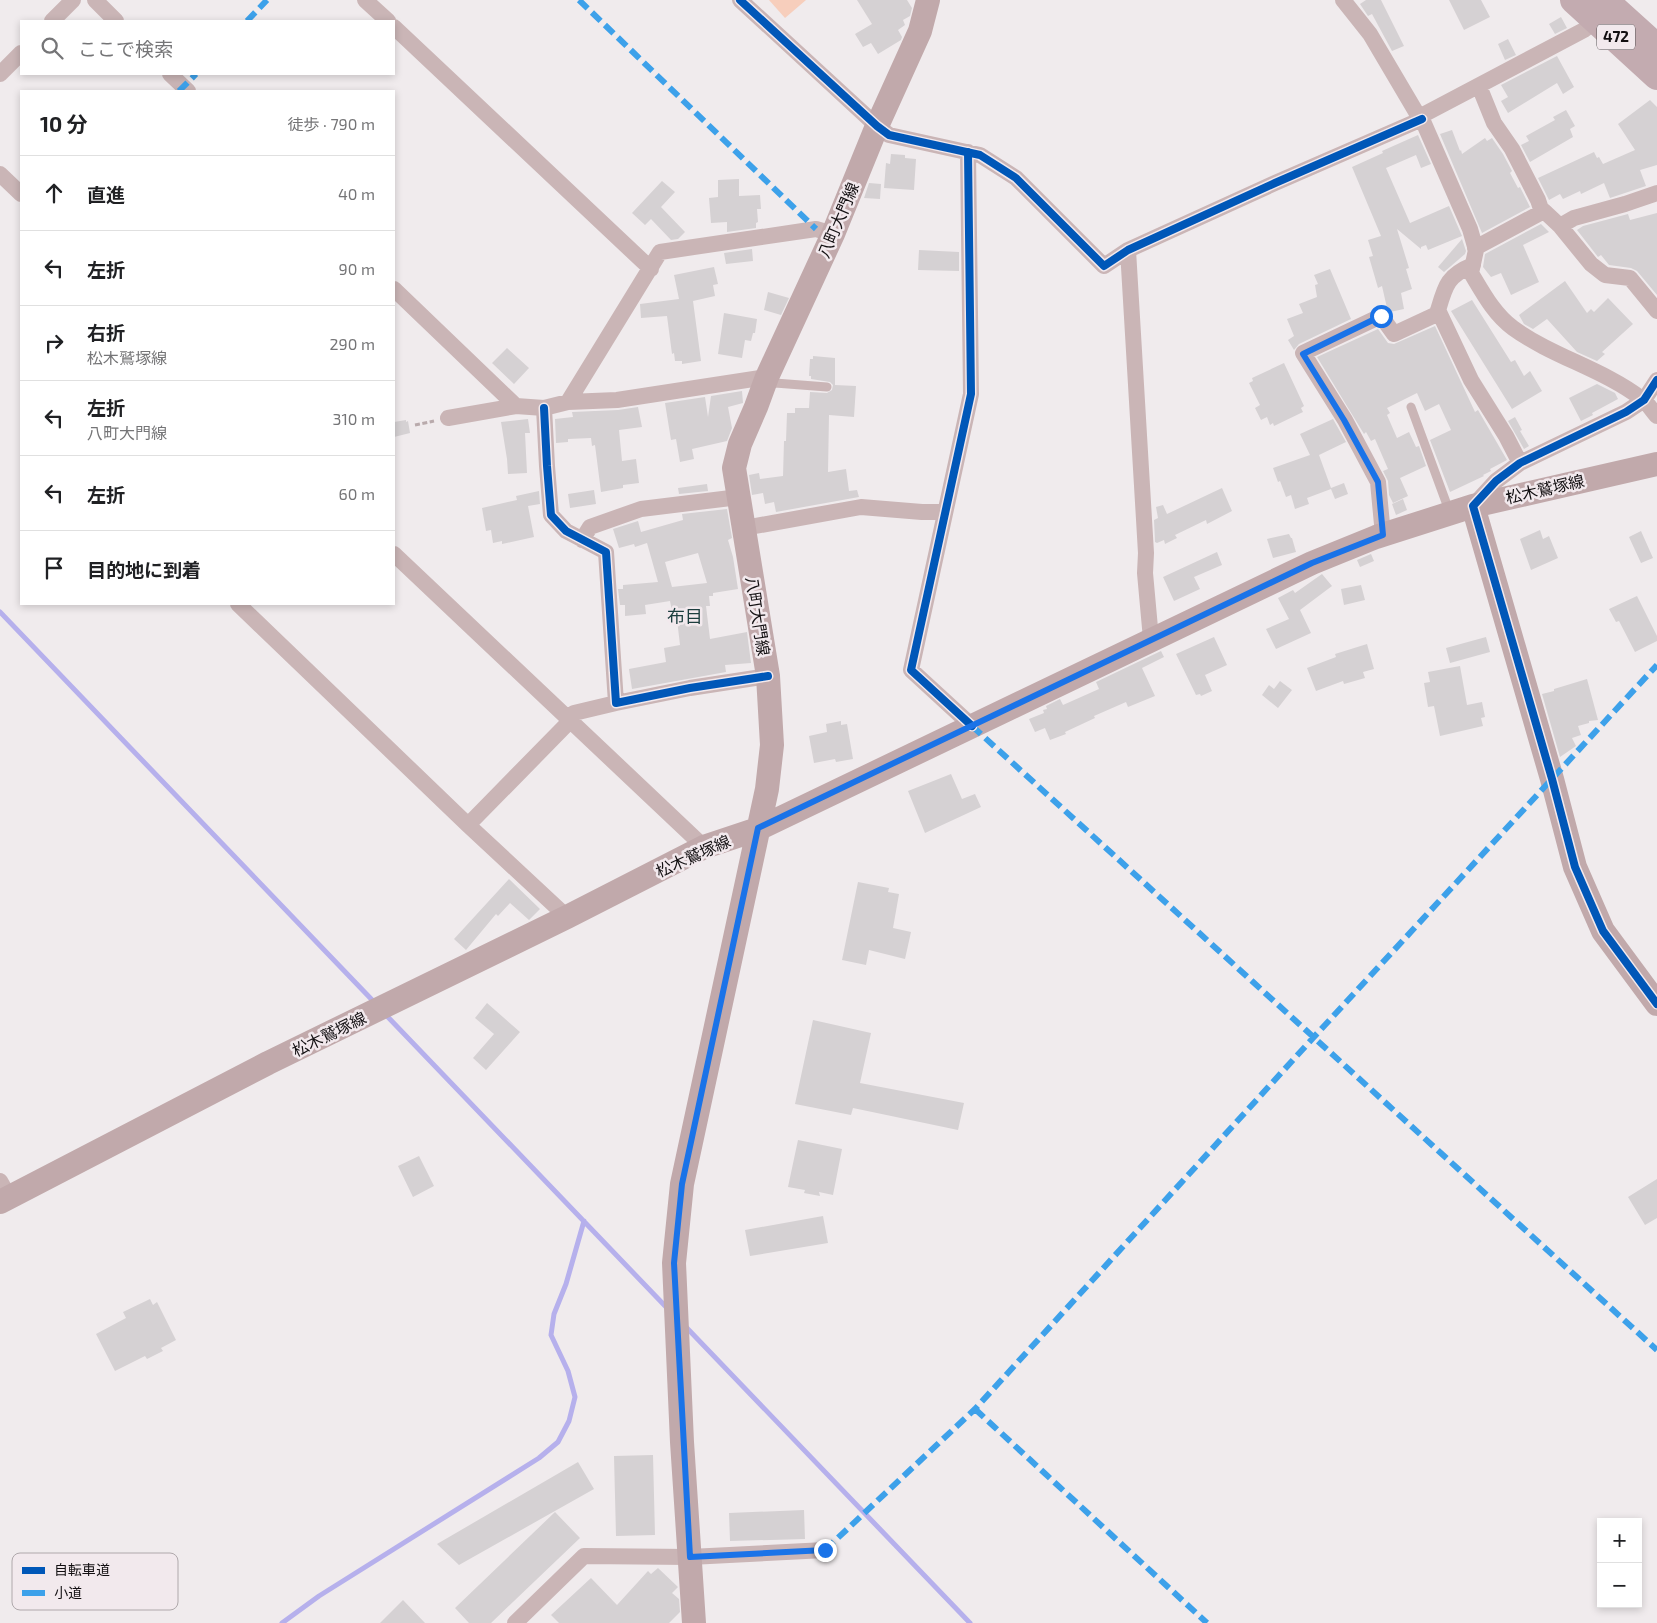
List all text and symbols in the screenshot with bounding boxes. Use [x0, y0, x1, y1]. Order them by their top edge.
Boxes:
search box [20, 20, 395, 75]
road number: 472 [1597, 24, 1635, 50]
icon: search [38, 34, 66, 62]
text: ここで検索 [78, 37, 173, 60]
text: 10 分 [40, 111, 88, 136]
text: 徒歩 · 790 m [288, 114, 375, 133]
icon: ahead [40, 179, 68, 207]
street label: 八町大門線 [813, 179, 862, 260]
text: 直進 [87, 183, 125, 206]
text: 40 m [338, 184, 375, 203]
icon: left [40, 254, 68, 282]
text: 左折 [87, 258, 125, 281]
text: 90 m [339, 259, 375, 278]
route start [1370, 305, 1393, 328]
text: 右折 [87, 321, 125, 344]
icon: right [40, 329, 68, 357]
text: 290 m [330, 334, 375, 353]
text: 松木鷲塚線 [87, 348, 167, 367]
text: 左折 [87, 396, 125, 419]
icon: left [40, 404, 68, 432]
text: 310 m [333, 409, 375, 428]
text: 八町大門線 [87, 423, 167, 442]
street label: 松木鷲塚線 [1504, 470, 1586, 507]
icon: left [40, 479, 68, 507]
text: 左折 [87, 483, 125, 506]
text: 60 m [339, 484, 375, 503]
icon: arrive [40, 554, 68, 582]
text: 目的地に到着 [87, 558, 201, 581]
street label: 八町大門線 [743, 575, 774, 657]
district label: 布目 [667, 605, 703, 627]
street label: 松木鷲塚線 [652, 831, 733, 880]
street label: 松木鷲塚線 [289, 1007, 369, 1060]
map controls [1597, 1518, 1642, 1608]
button: + [1597, 1518, 1642, 1563]
route end [814, 1539, 837, 1562]
legend [12, 1553, 178, 1610]
text: 自転車道 [54, 1561, 110, 1578]
button: − [1597, 1563, 1642, 1608]
text: 小道 [54, 1584, 82, 1601]

